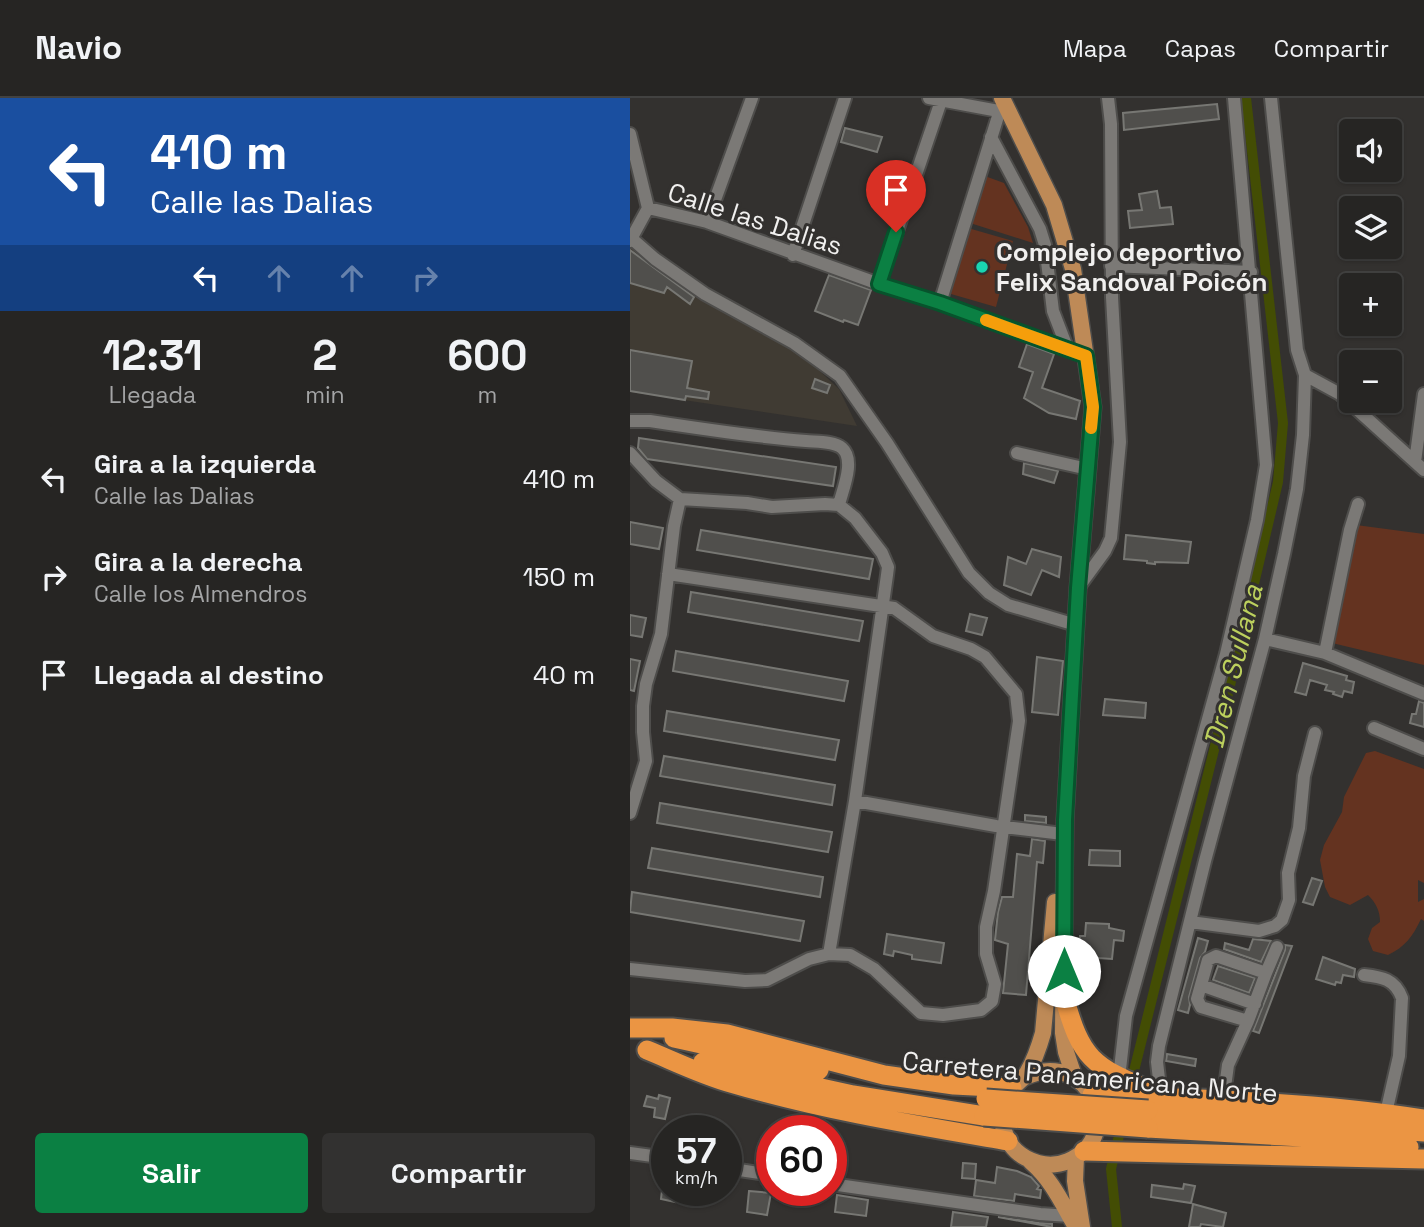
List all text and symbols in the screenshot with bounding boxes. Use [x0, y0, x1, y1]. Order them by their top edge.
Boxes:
text: Navio [35, 27, 122, 69]
text: Mapa [1063, 33, 1127, 64]
text: Capas [1165, 33, 1236, 64]
text: Compartir [1274, 33, 1389, 64]
map controls [1339, 119, 1402, 413]
button: sound [1339, 119, 1402, 182]
text: 410 m [150, 121, 288, 183]
icon: left [35, 126, 126, 217]
pin [866, 160, 926, 232]
icon: arrive [877, 171, 915, 209]
street label: Calle las Dalias [663, 175, 847, 263]
text: Calle las Dalias [150, 182, 373, 222]
button: layers [1339, 196, 1402, 259]
place label: Complejo deportivo Felix Sandoval Poicón [996, 235, 1267, 299]
icon: left [187, 259, 225, 297]
icon: ahead [260, 259, 298, 297]
icon: ahead [333, 259, 371, 297]
icon: right [406, 259, 444, 297]
marker: Complejo deportivo Felix Sandoval Poicón [974, 259, 990, 275]
button: + [1339, 273, 1402, 336]
text: 12:31 [102, 329, 203, 382]
text: 2 [312, 329, 337, 382]
text: 600 [447, 329, 528, 382]
button: − [1339, 350, 1402, 413]
text: Llegada [109, 380, 196, 410]
text: min [305, 380, 345, 410]
text: m [477, 380, 497, 410]
text: Gira a la izquierda [94, 447, 316, 481]
icon: left [35, 460, 73, 498]
text: 410 m [523, 462, 595, 496]
text: Calle las Dalias [94, 481, 255, 511]
text: Gira a la derecha [94, 545, 303, 579]
icon: right [35, 558, 73, 596]
text: 150 m [523, 560, 595, 594]
text: Calle los Almendros [94, 579, 307, 609]
water label: Dren Sullana [1195, 580, 1271, 751]
icon: arrive [35, 656, 73, 694]
text: Llegada al destino [94, 658, 324, 692]
text: 40 m [533, 658, 595, 692]
position arrow [1027, 934, 1101, 1008]
street label: Carretera Panamericana Norte [901, 1044, 1279, 1110]
speed limit sign: 60 [756, 1115, 847, 1206]
text: 57 [677, 1129, 716, 1173]
button: Salir [35, 1133, 308, 1213]
button: Compartir [322, 1133, 595, 1213]
text: km/h [675, 1166, 718, 1189]

